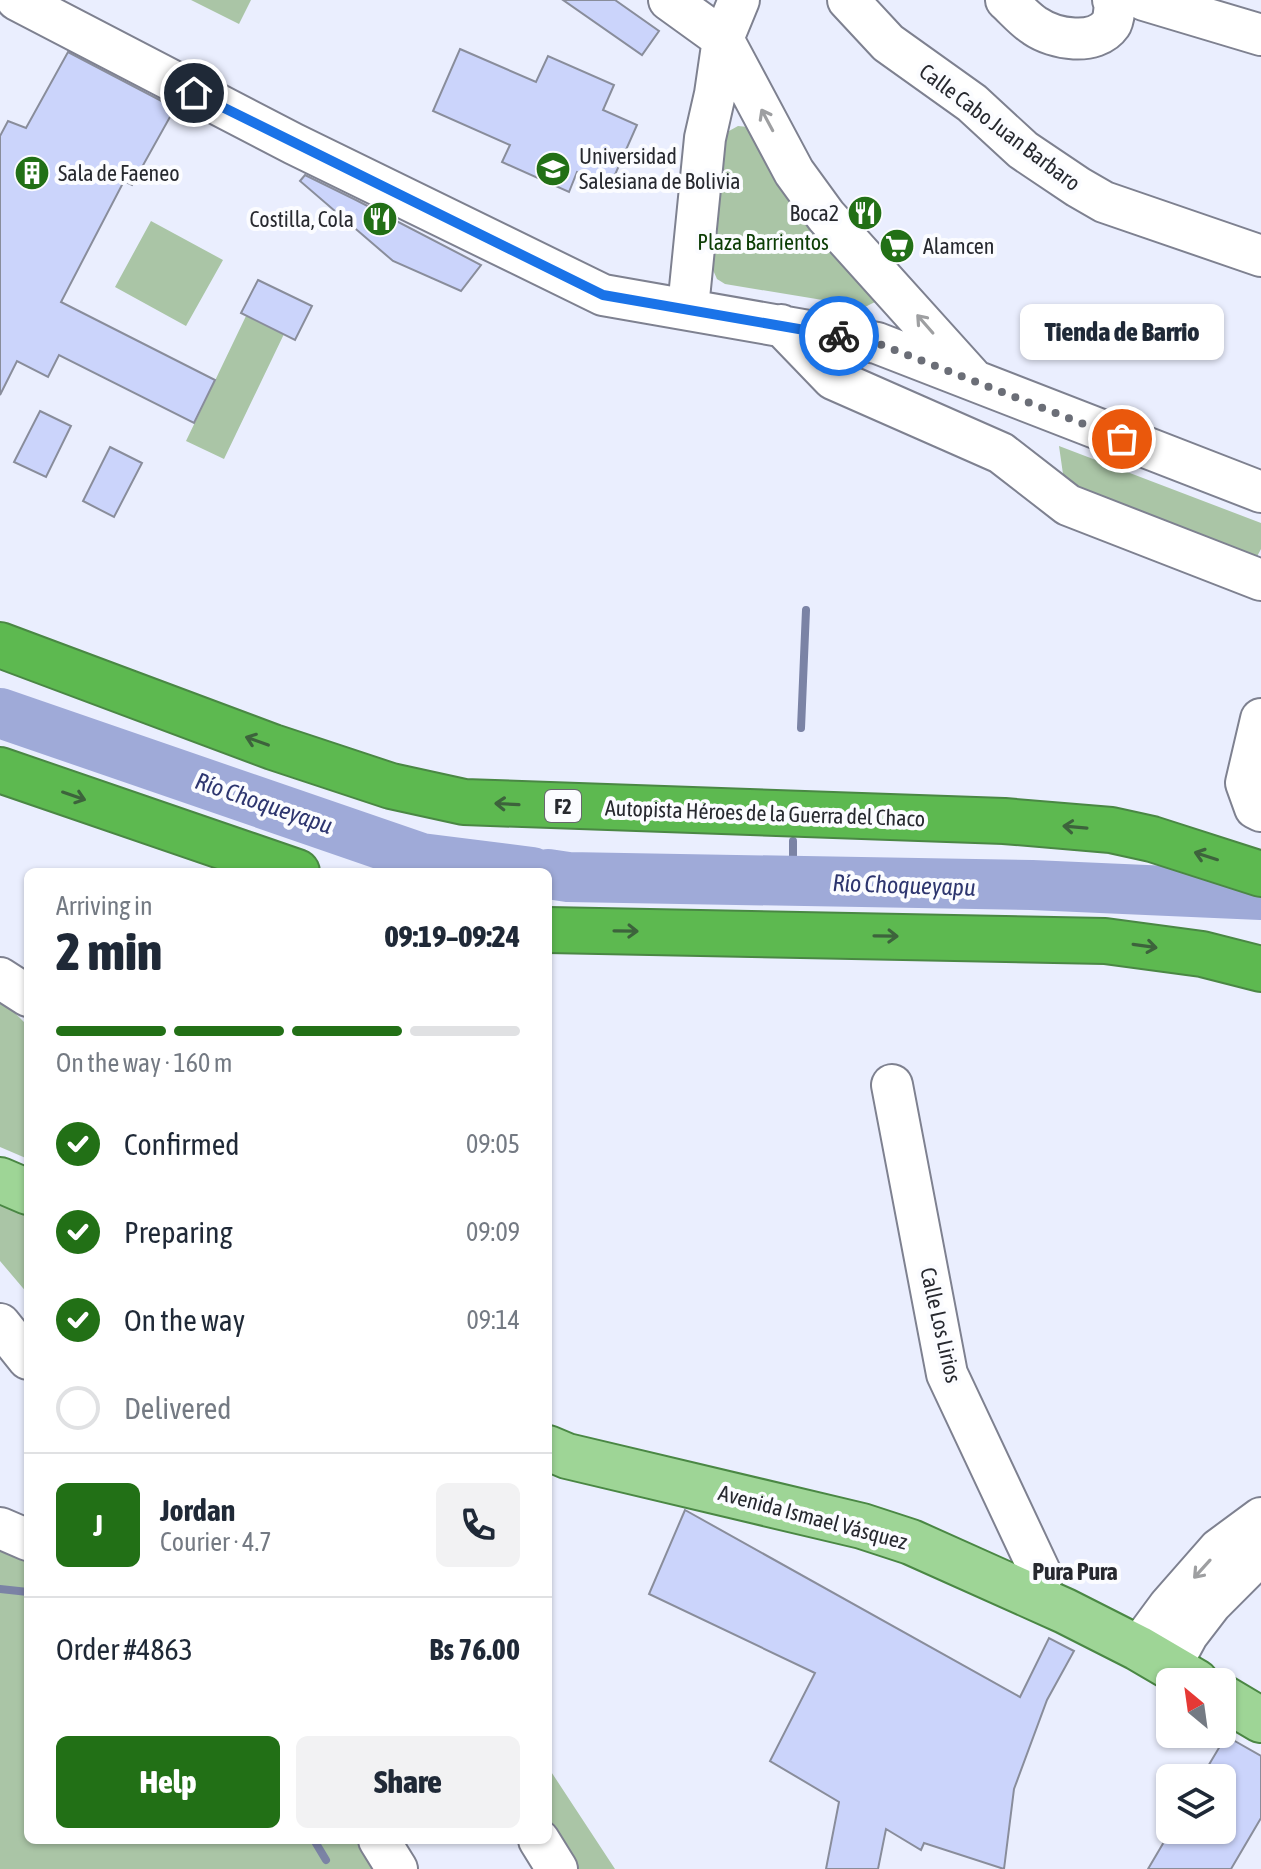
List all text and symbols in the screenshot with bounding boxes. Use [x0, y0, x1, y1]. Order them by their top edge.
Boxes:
street label: Calle Cabo Juan Barbaro [914, 58, 1086, 196]
pin [160, 59, 228, 127]
icon: home [172, 71, 216, 115]
one-way arrow [758, 108, 774, 132]
place label: Universidad Salesiana de Bolivia [579, 143, 740, 194]
school or university icon: Universidad Salesiana de Bolivia [534, 150, 572, 188]
building icon: Sala de Faeneo [13, 154, 51, 192]
place label: Sala de Faeneo [58, 160, 180, 186]
restaurant icon: Boca2 [846, 194, 884, 232]
restaurant icon: Costilla, Cola [361, 200, 399, 238]
place label: Boca2 [790, 200, 839, 226]
place label: Costilla, Cola [249, 206, 354, 232]
supermarket icon: Alamcen [878, 227, 916, 265]
park label: Plaza Barrientos [697, 229, 829, 255]
place label: Alamcen [923, 233, 994, 259]
courier [799, 296, 879, 376]
callout: Tienda de Barrio [1020, 303, 1224, 359]
icon: bike [817, 314, 861, 358]
one-way arrow [916, 315, 934, 335]
text: Tienda de Barrio [1045, 317, 1199, 347]
pin [1088, 405, 1156, 473]
icon: bag [1100, 417, 1144, 461]
one-way arrow [245, 733, 269, 747]
water label: Río Choqueyapu [192, 767, 336, 839]
one-way arrow [61, 789, 86, 804]
road number: F2 [545, 790, 581, 822]
street label: Autopista Héroes de la Guerra del Chaco [605, 794, 925, 832]
one-way arrow [494, 796, 521, 811]
one-way arrow [1062, 819, 1089, 834]
one-way arrow [1194, 848, 1219, 863]
water label: Río Choqueyapu [832, 869, 976, 901]
text: Arriving in [56, 891, 153, 921]
text: 09:19–09:24 [385, 919, 520, 953]
text: 2 min [56, 921, 162, 981]
one-way arrow [612, 924, 639, 939]
one-way arrow [872, 929, 899, 944]
one-way arrow [1132, 939, 1158, 954]
text: On the way · 160 m [56, 1048, 233, 1078]
icon: check [56, 1122, 100, 1166]
text: Confirmed [124, 1127, 239, 1161]
text: 09:05 [466, 1129, 520, 1159]
icon: check [56, 1210, 100, 1254]
text: Preparing [124, 1215, 233, 1249]
text: 09:09 [466, 1217, 520, 1247]
street label: Calle Los Lirios [915, 1265, 967, 1385]
icon: check [56, 1298, 100, 1342]
text: On the way [124, 1303, 245, 1337]
text: 09:14 [466, 1305, 520, 1335]
text: Delivered [124, 1391, 232, 1425]
street label: Avenida Ismael Vásquez [716, 1479, 910, 1555]
button: phone [436, 1483, 520, 1567]
text: Jordan [160, 1493, 235, 1527]
text: J [93, 1508, 103, 1542]
text: Courier · 4.7 [160, 1527, 271, 1557]
district label: Pura Pura [1032, 1558, 1118, 1585]
one-way arrow [1194, 1558, 1212, 1578]
text: Order #4863 [56, 1632, 193, 1666]
text: Bs 76.00 [429, 1632, 520, 1666]
north arrow [1156, 1668, 1236, 1748]
map controls [1156, 1668, 1236, 1844]
button: Help [56, 1736, 280, 1828]
button: Share [296, 1736, 520, 1828]
button: layers [1156, 1764, 1236, 1844]

